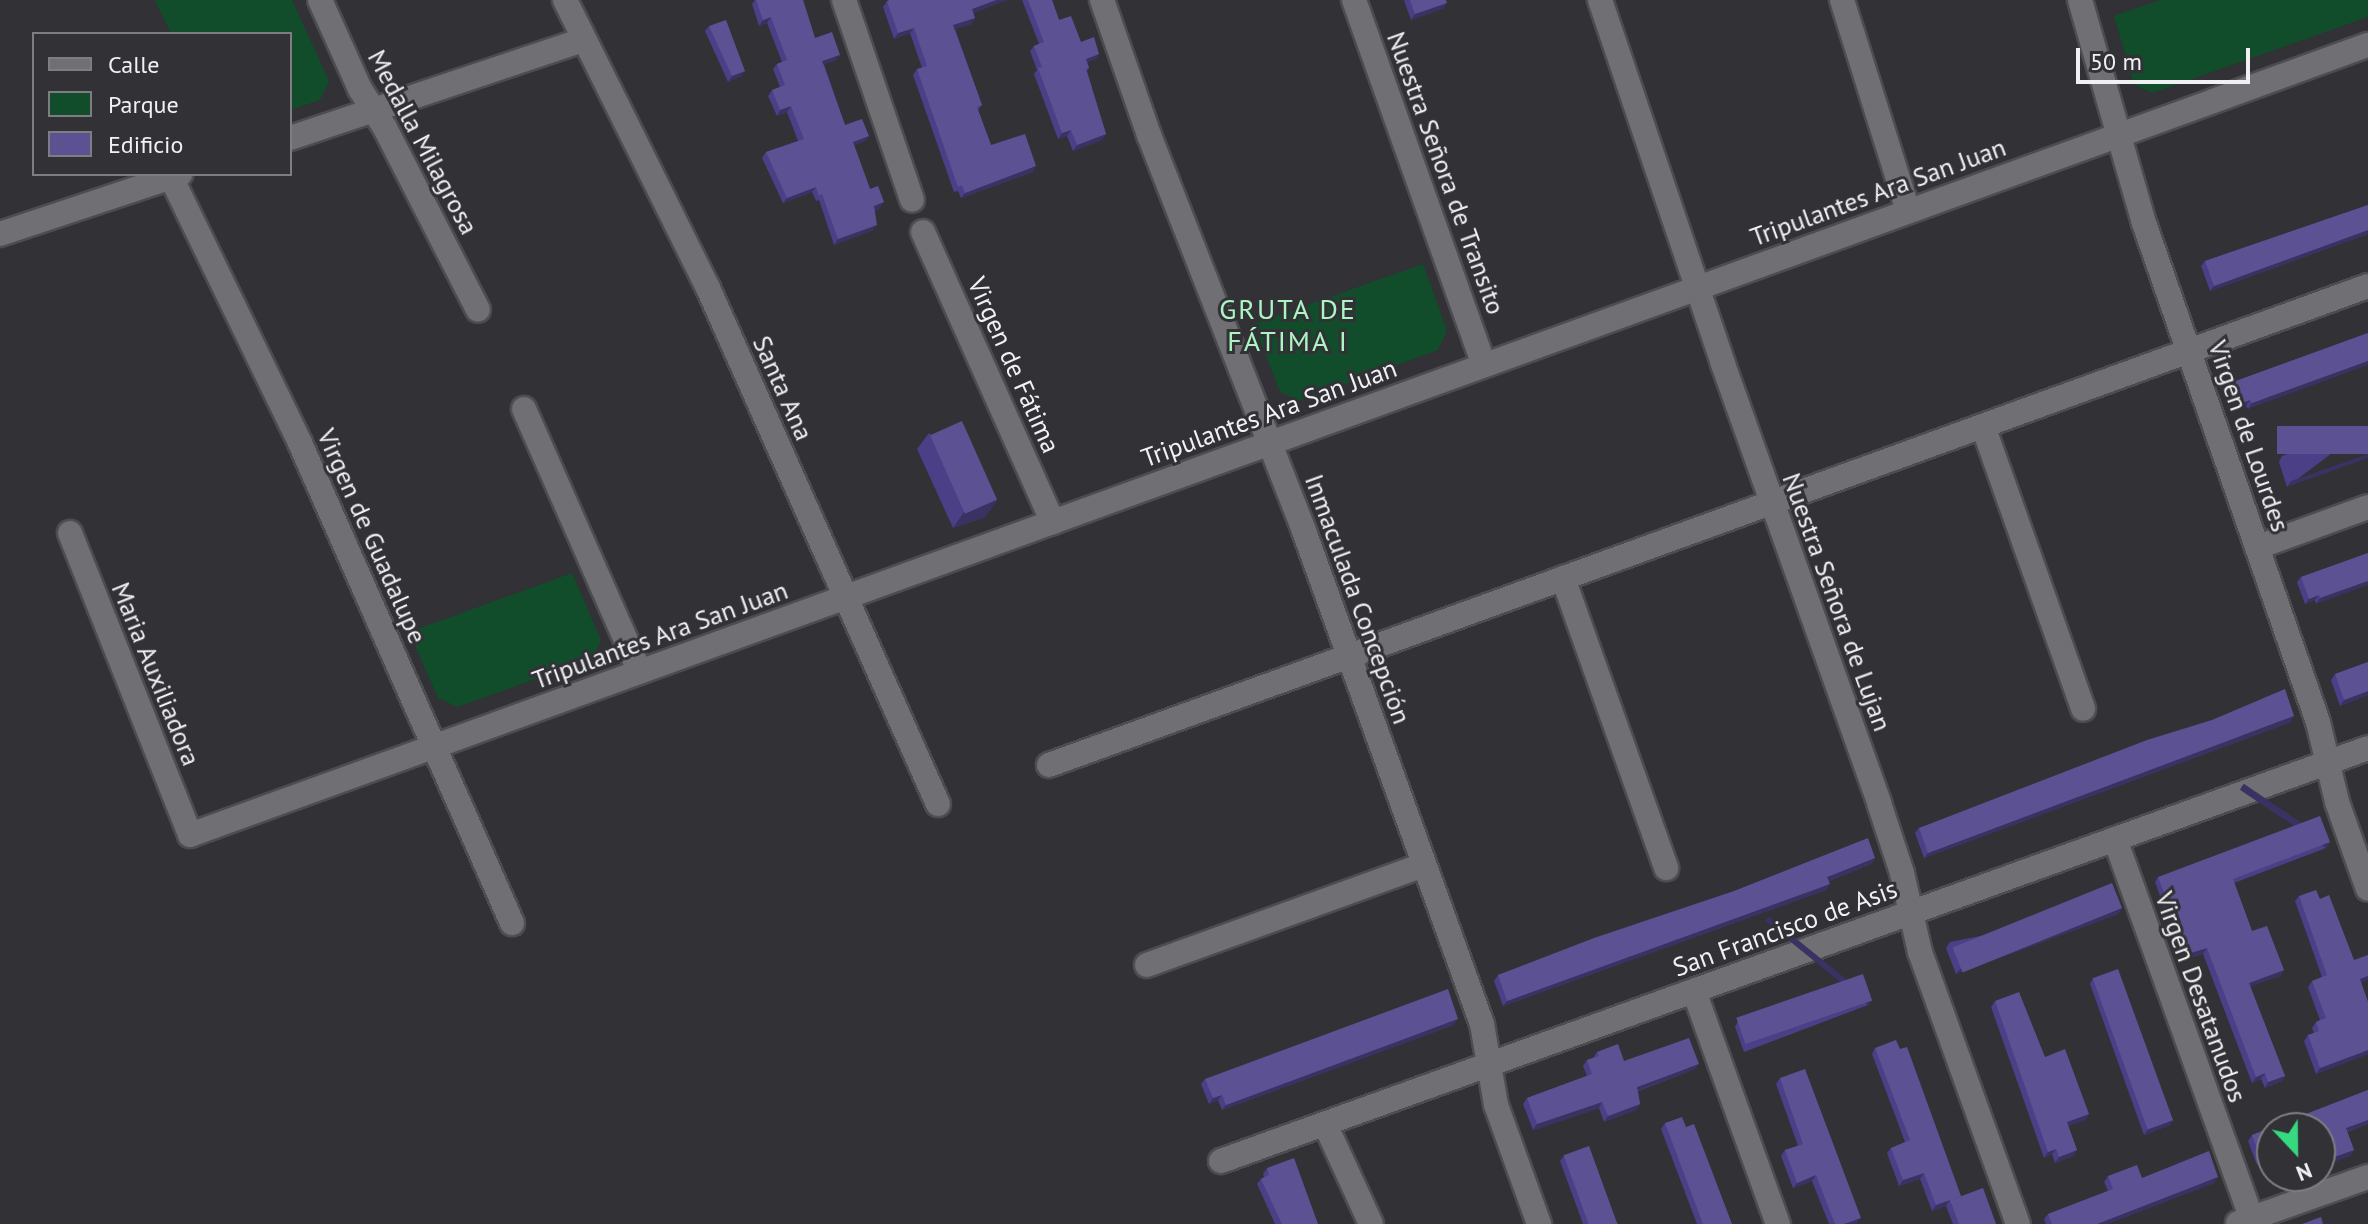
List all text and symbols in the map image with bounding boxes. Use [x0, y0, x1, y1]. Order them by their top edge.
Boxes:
street label: Nuestra Señora de Transito [1380, 27, 1512, 319]
legend [32, 32, 292, 176]
scale bar [2080, 32, 2254, 82]
street label: Medalla Milagrosa [361, 44, 485, 240]
text: 50 m [2090, 46, 2142, 77]
text: Calle [108, 49, 159, 80]
text: Parque [108, 89, 179, 120]
text: Edificio [108, 129, 183, 160]
street label: Tripulantes Ara San Juan [1746, 131, 2010, 253]
street label: Virgen de Fátima [961, 272, 1067, 458]
district label: GRUTA DE FÁTIMA I [1219, 292, 1357, 358]
street label: Santa Ana [746, 331, 820, 445]
street label: Virgen de Lourdes [2202, 336, 2296, 536]
street label: Tripulantes Ara San Juan [1137, 352, 1401, 474]
street label: Virgen de Guadalupe [311, 424, 433, 648]
street label: Nuestra Señora de Lujan [1776, 469, 1898, 735]
street label: Inmaculada Concepción [1298, 470, 1418, 728]
street label: Tripulantes Ara San Juan [528, 574, 792, 696]
street label: Maria Auxiliadora [105, 577, 207, 771]
street label: San Francisco de Asis [1668, 873, 1902, 983]
street label: Virgen Desatanudos [2148, 887, 2254, 1107]
north arrow [2256, 1112, 2336, 1192]
text: N [2292, 1157, 2316, 1188]

